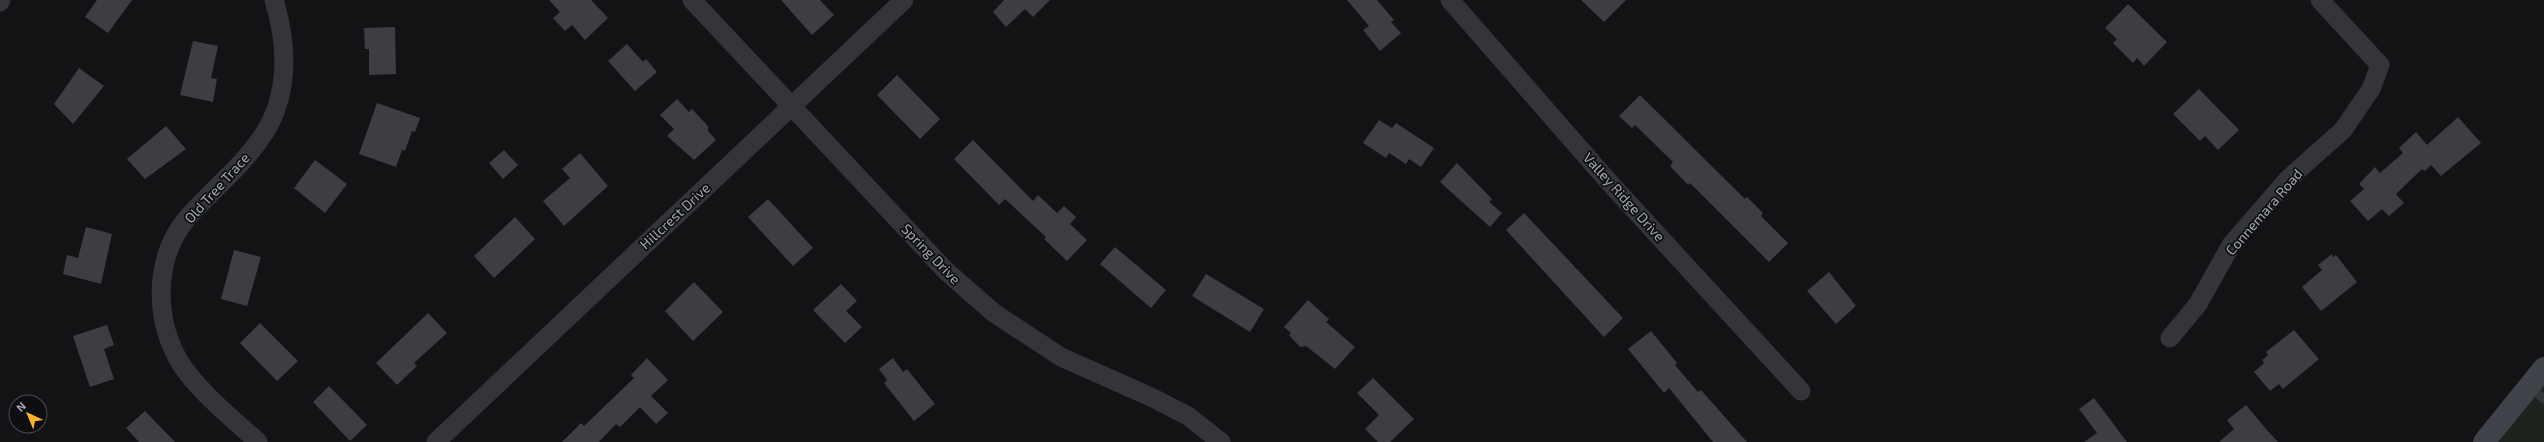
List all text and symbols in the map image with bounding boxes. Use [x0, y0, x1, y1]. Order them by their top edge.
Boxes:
street label: Old Tree Trace [181, 149, 253, 226]
street label: Valley Ridge Drive [1580, 149, 1669, 245]
street label: Connemara Road [2222, 165, 2306, 258]
street label: Hillcrest Drive [636, 179, 713, 252]
street label: Spring Drive [898, 220, 964, 287]
north arrow [8, 394, 48, 434]
text: N [13, 399, 28, 414]

